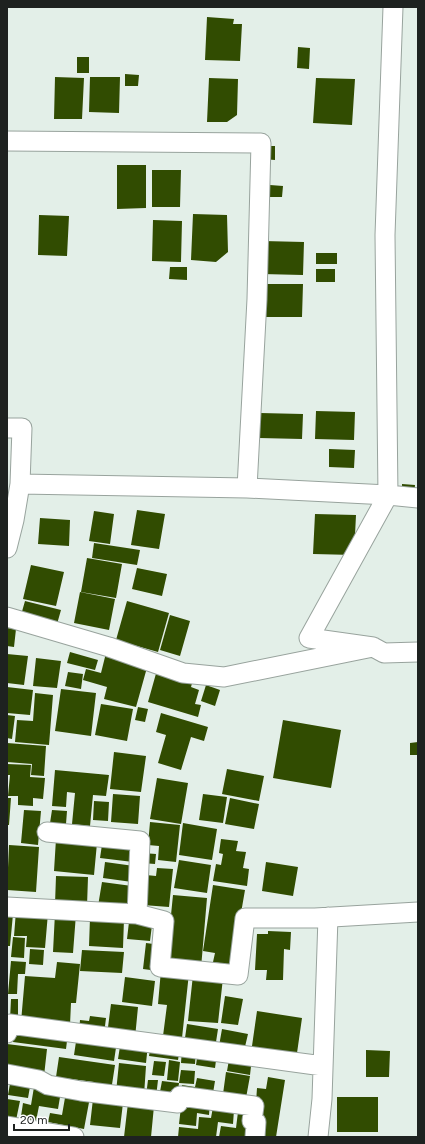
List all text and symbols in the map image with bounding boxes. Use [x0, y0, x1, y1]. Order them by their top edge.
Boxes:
scale bar [14, 1106, 69, 1132]
text: 20 m [20, 1113, 48, 1127]

